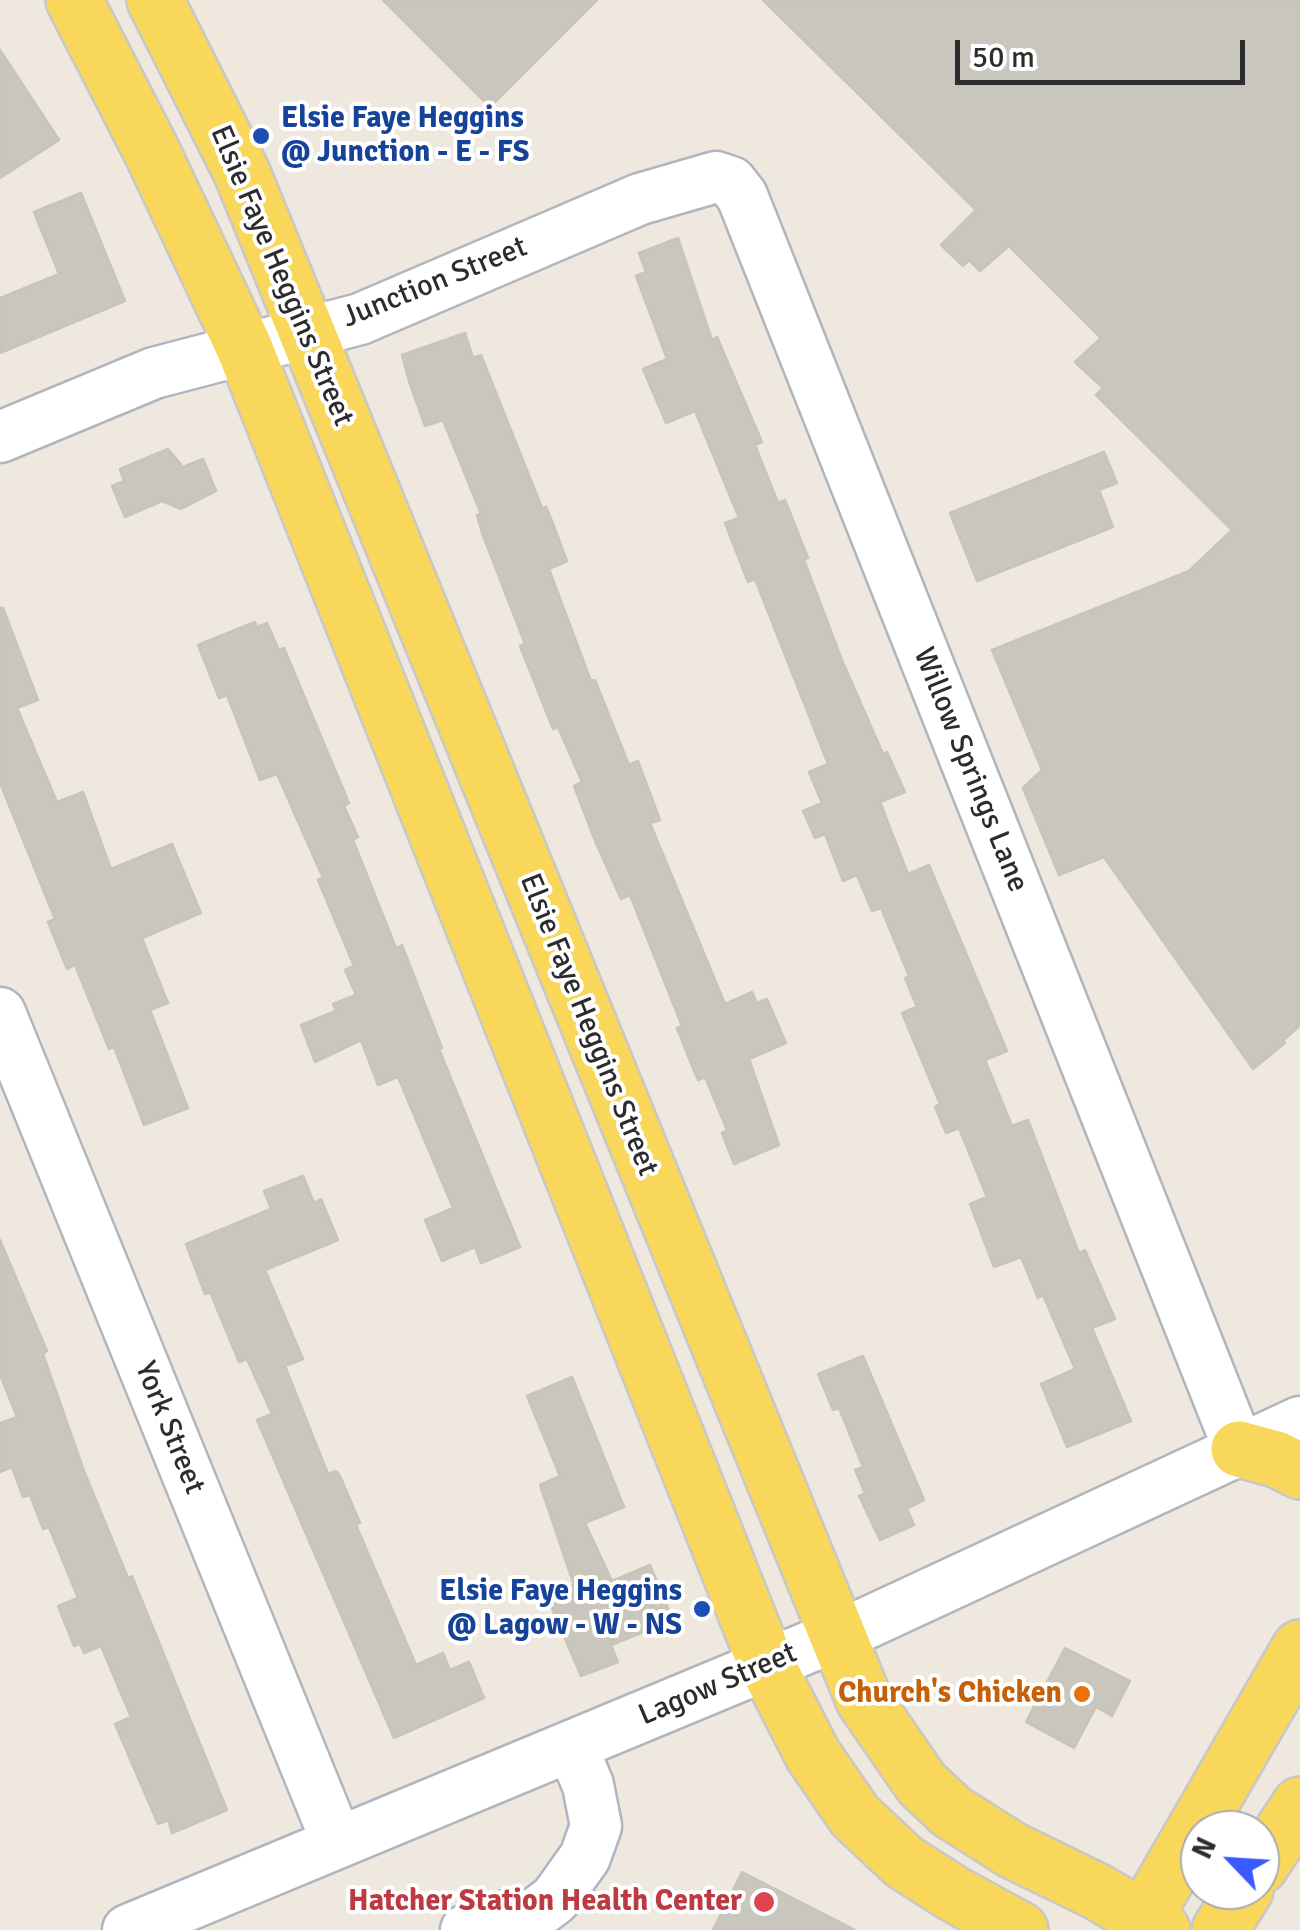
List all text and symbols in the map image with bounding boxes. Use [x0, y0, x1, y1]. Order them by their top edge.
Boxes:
scale bar [960, 20, 1250, 82]
text: 50 m [972, 39, 1035, 76]
place label: Elsie Faye Heggins @ Junction - E - FS [281, 101, 529, 172]
street label: Elsie Faye Heggins Street [201, 120, 361, 432]
marker: Elsie Faye Heggins @ Junction - E - FS [250, 125, 272, 147]
street label: Junction Street [337, 230, 533, 336]
street label: Willow Springs Lane [905, 643, 1035, 897]
street label: Elsie Faye Heggins Street [511, 869, 665, 1181]
street label: York Street [126, 1356, 212, 1500]
place label: Elsie Faye Heggins @ Lagow - W - NS [439, 1574, 682, 1644]
marker: Elsie Faye Heggins @ Lagow - W - NS [691, 1598, 713, 1620]
street label: Lagow Street [634, 1636, 802, 1734]
place label: Church's Chicken [838, 1676, 1062, 1712]
marker: Church's Chicken [1071, 1683, 1093, 1705]
north arrow [1180, 1810, 1280, 1910]
text: N [1185, 1832, 1224, 1864]
place label: Hatcher Station Health Center [348, 1884, 742, 1920]
marker: Hatcher Station Health Center [751, 1889, 777, 1915]

